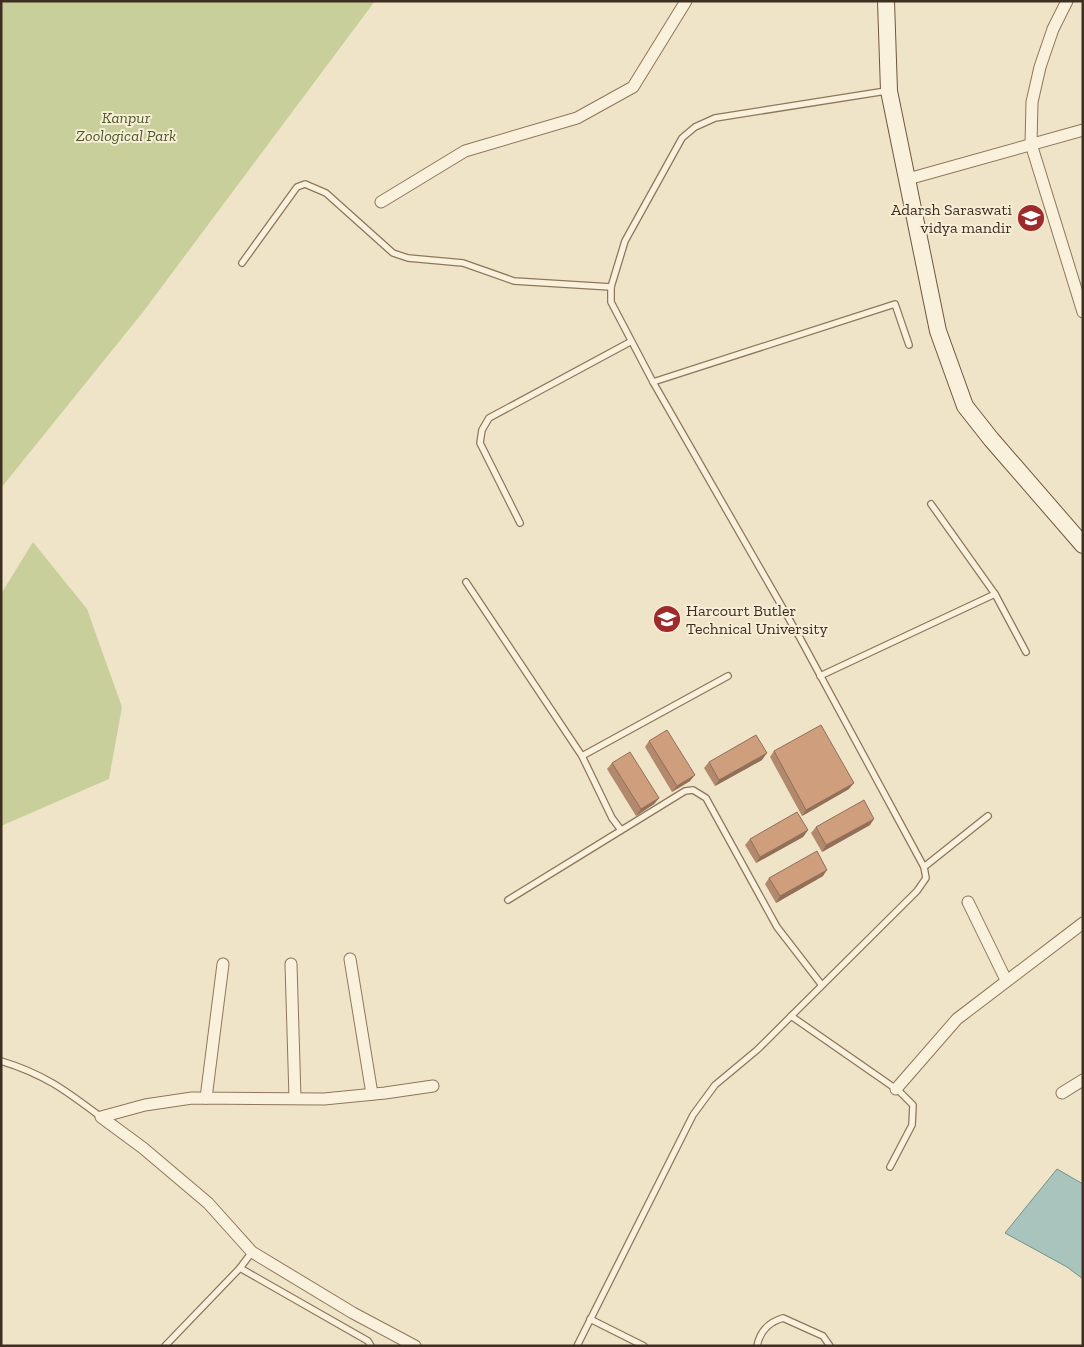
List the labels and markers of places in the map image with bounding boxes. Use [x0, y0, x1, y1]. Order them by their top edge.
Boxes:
place label: Adarsh Saraswati vidya mandir [891, 200, 1013, 237]
school or university icon: Adarsh Saraswati vidya mandir [1016, 203, 1046, 233]
place label: Harcourt Butler Technical University [686, 601, 829, 638]
school or university icon: Harcourt Butler Technical University [652, 604, 682, 634]

